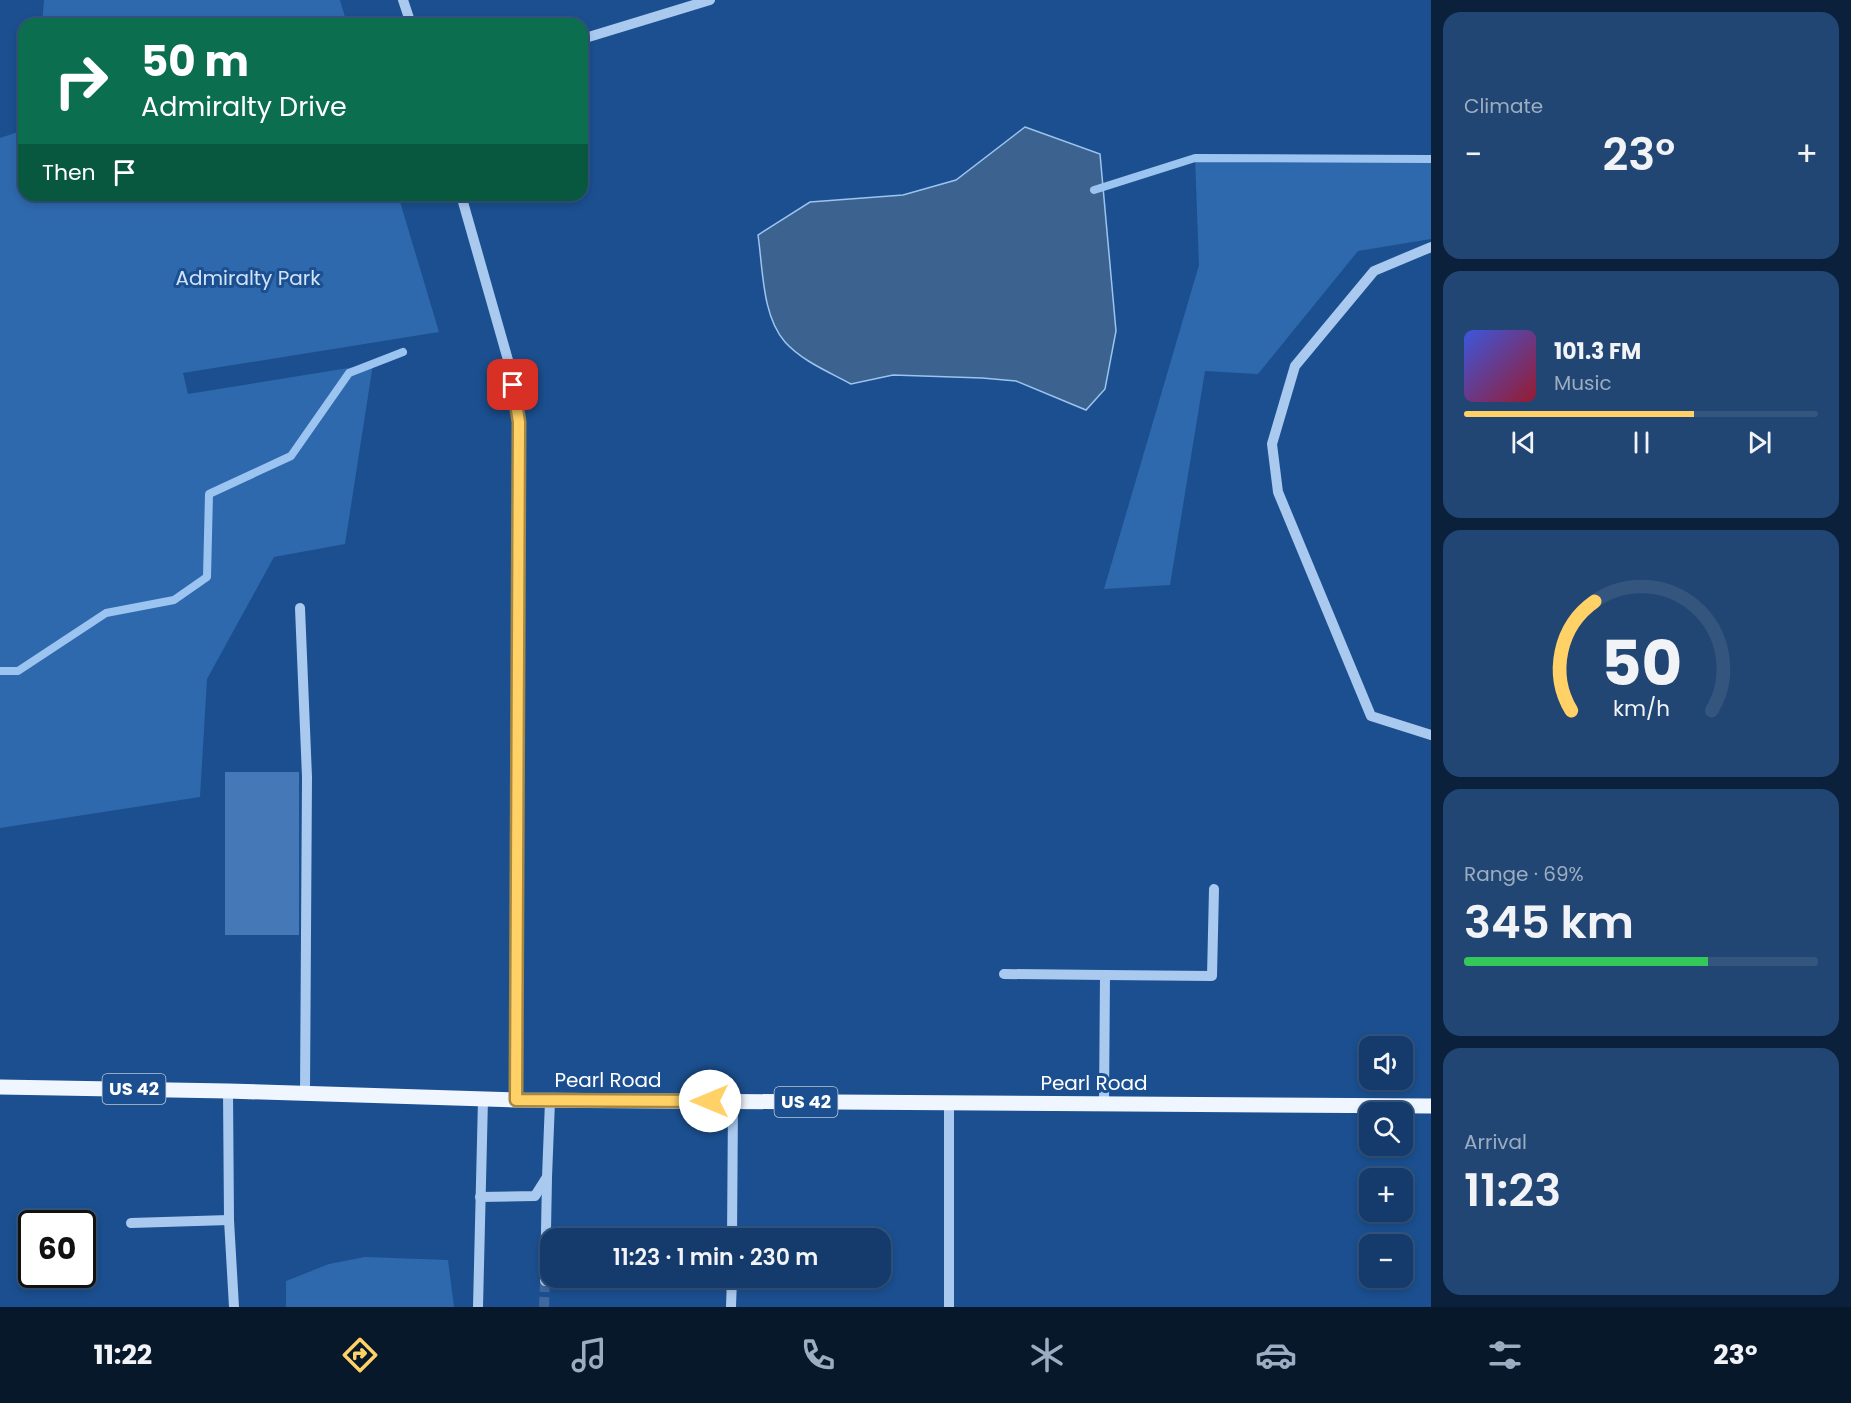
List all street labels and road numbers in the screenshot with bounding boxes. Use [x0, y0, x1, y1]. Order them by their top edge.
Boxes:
street label: Pearl Road [554, 1066, 662, 1094]
street label: Pearl Road [1040, 1069, 1148, 1097]
road number: US 42 [102, 1074, 166, 1104]
road number: US 42 [774, 1087, 838, 1117]

